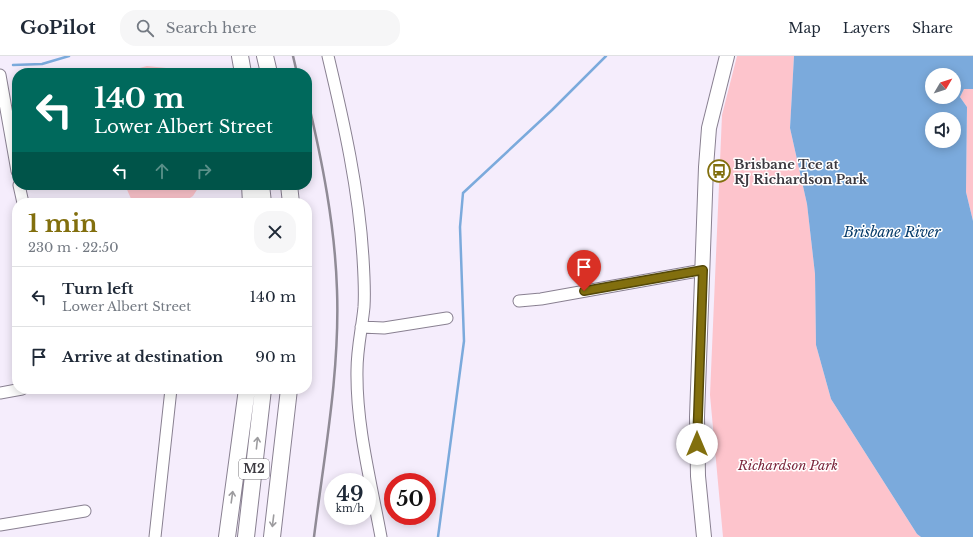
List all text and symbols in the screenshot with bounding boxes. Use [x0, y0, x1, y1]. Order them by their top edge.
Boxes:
search box [120, 10, 400, 46]
text: GoPilot [20, 16, 96, 39]
icon: search [134, 17, 156, 39]
text: Search here [166, 18, 257, 37]
text: Map [788, 19, 821, 37]
text: Layers [843, 19, 890, 37]
text: Share [912, 19, 953, 37]
north arrow [925, 68, 961, 104]
map controls [925, 68, 961, 148]
text: 140 m [94, 81, 184, 116]
icon: left [28, 84, 80, 136]
button: sound [925, 112, 961, 148]
text: Lower Albert Street [94, 116, 273, 138]
place label: Brisbane Tce at RJ Richardson Park [734, 156, 868, 188]
bus stop icon: Brisbane Tce at RJ Richardson Park [706, 158, 732, 184]
icon: left [109, 160, 131, 182]
icon: ahead [151, 160, 173, 182]
icon: right [193, 160, 215, 182]
text: 1 min [28, 209, 98, 238]
button: close [254, 211, 296, 253]
water label: Brisbane River [842, 223, 941, 241]
text: 230 m · 22:50 [28, 239, 119, 256]
pin [567, 250, 601, 291]
icon: arrive [573, 256, 595, 278]
text: Turn left [62, 279, 133, 298]
icon: left [28, 286, 50, 308]
text: 140 m [249, 287, 296, 306]
text: Lower Albert Street [62, 298, 191, 315]
icon: arrive [28, 346, 50, 368]
text: Arrive at destination [62, 347, 223, 366]
text: 90 m [255, 347, 296, 366]
position arrow [676, 423, 718, 465]
one-way arrow [253, 437, 261, 450]
park label: Richardson Park [737, 457, 838, 474]
road number: M2 [239, 459, 269, 479]
speed limit sign: 50 [384, 473, 436, 525]
text: 49 [337, 482, 363, 506]
one-way arrow [228, 491, 236, 504]
text: km/h [336, 502, 364, 515]
one-way arrow [270, 514, 277, 527]

